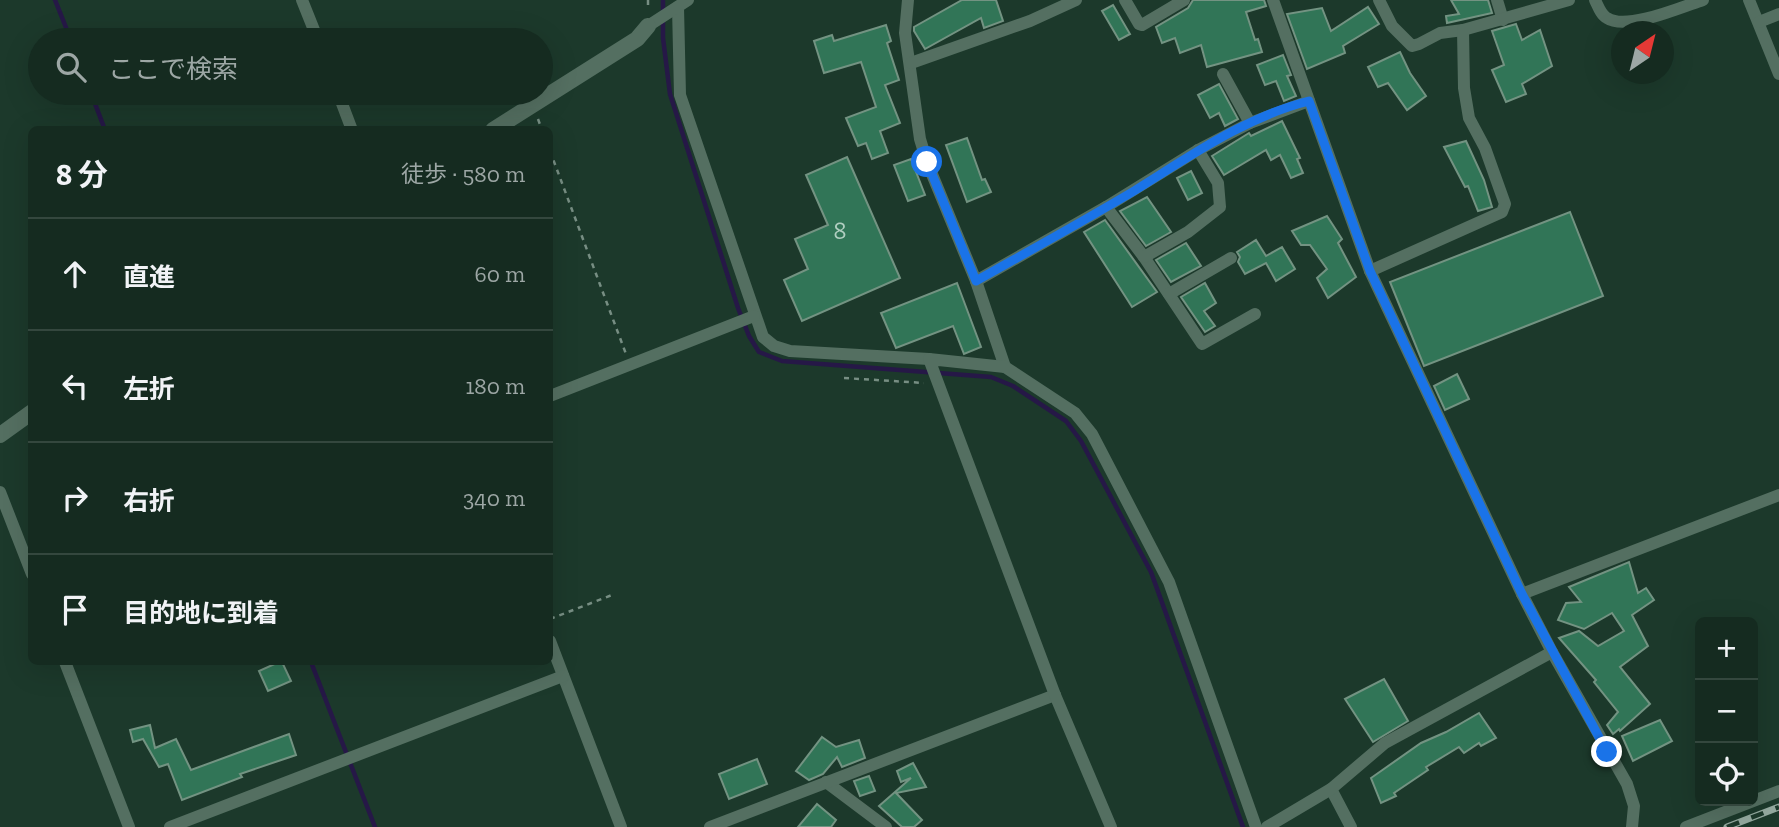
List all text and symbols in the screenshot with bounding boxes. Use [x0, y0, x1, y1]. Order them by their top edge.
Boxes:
north arrow [1611, 21, 1674, 84]
search box [28, 28, 553, 105]
icon: search [52, 48, 90, 86]
text: ここで検索 [108, 53, 238, 85]
route start [911, 146, 942, 177]
text: 8 分 [56, 157, 108, 193]
text: 徒歩 · 580 m [401, 160, 525, 188]
house number: 8 [834, 216, 846, 245]
icon: ahead [56, 255, 94, 293]
text: 60 m [474, 260, 525, 288]
text: 直進 [123, 261, 175, 293]
icon: left [56, 367, 94, 405]
text: 180 m [465, 372, 525, 400]
text: 左折 [123, 373, 175, 405]
icon: right [56, 479, 94, 517]
text: 340 m [463, 484, 525, 512]
text: 右折 [123, 485, 175, 517]
icon: arrive [56, 591, 94, 629]
text: 目的地に到着 [123, 597, 279, 629]
map controls [1695, 617, 1758, 806]
button: + [1695, 617, 1758, 680]
button: − [1695, 680, 1758, 743]
route end [1591, 736, 1622, 767]
button: locate [1695, 743, 1758, 806]

